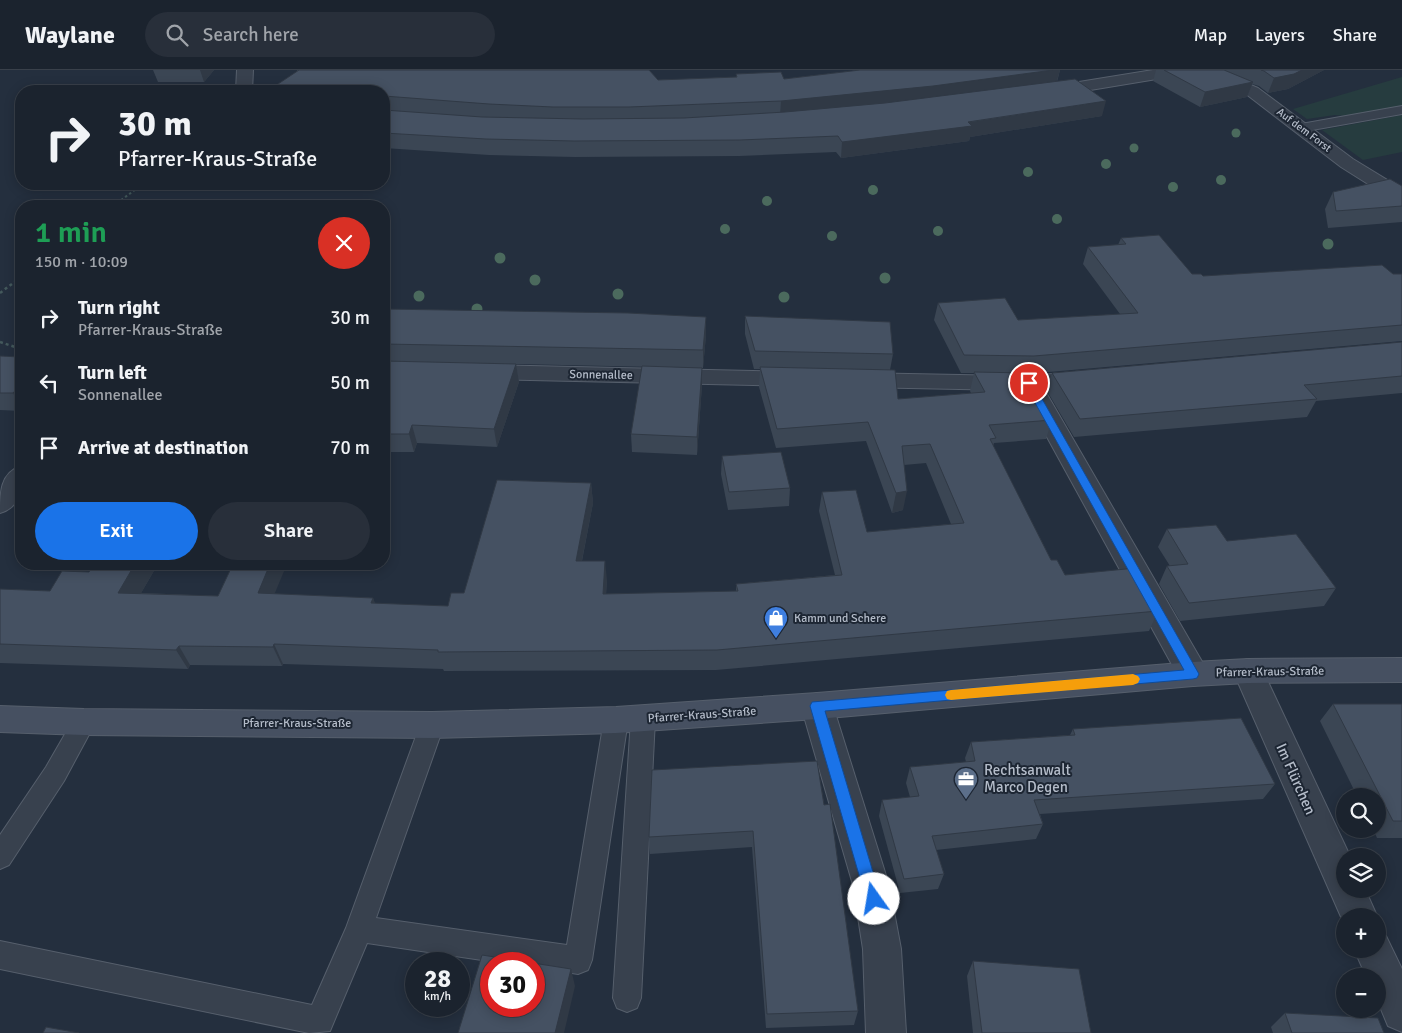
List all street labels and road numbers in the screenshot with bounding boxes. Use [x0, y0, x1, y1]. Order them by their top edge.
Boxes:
street label: Auf dem Forst [1274, 105, 1334, 155]
street label: Sonnenallee [569, 367, 633, 383]
street label: Pfarrer-Kraus-Straße [1216, 664, 1324, 680]
street label: Pfarrer-Kraus-Straße [647, 704, 757, 726]
street label: Pfarrer-Kraus-Straße [243, 716, 351, 731]
street label: Im Flürchen [1272, 741, 1320, 817]

